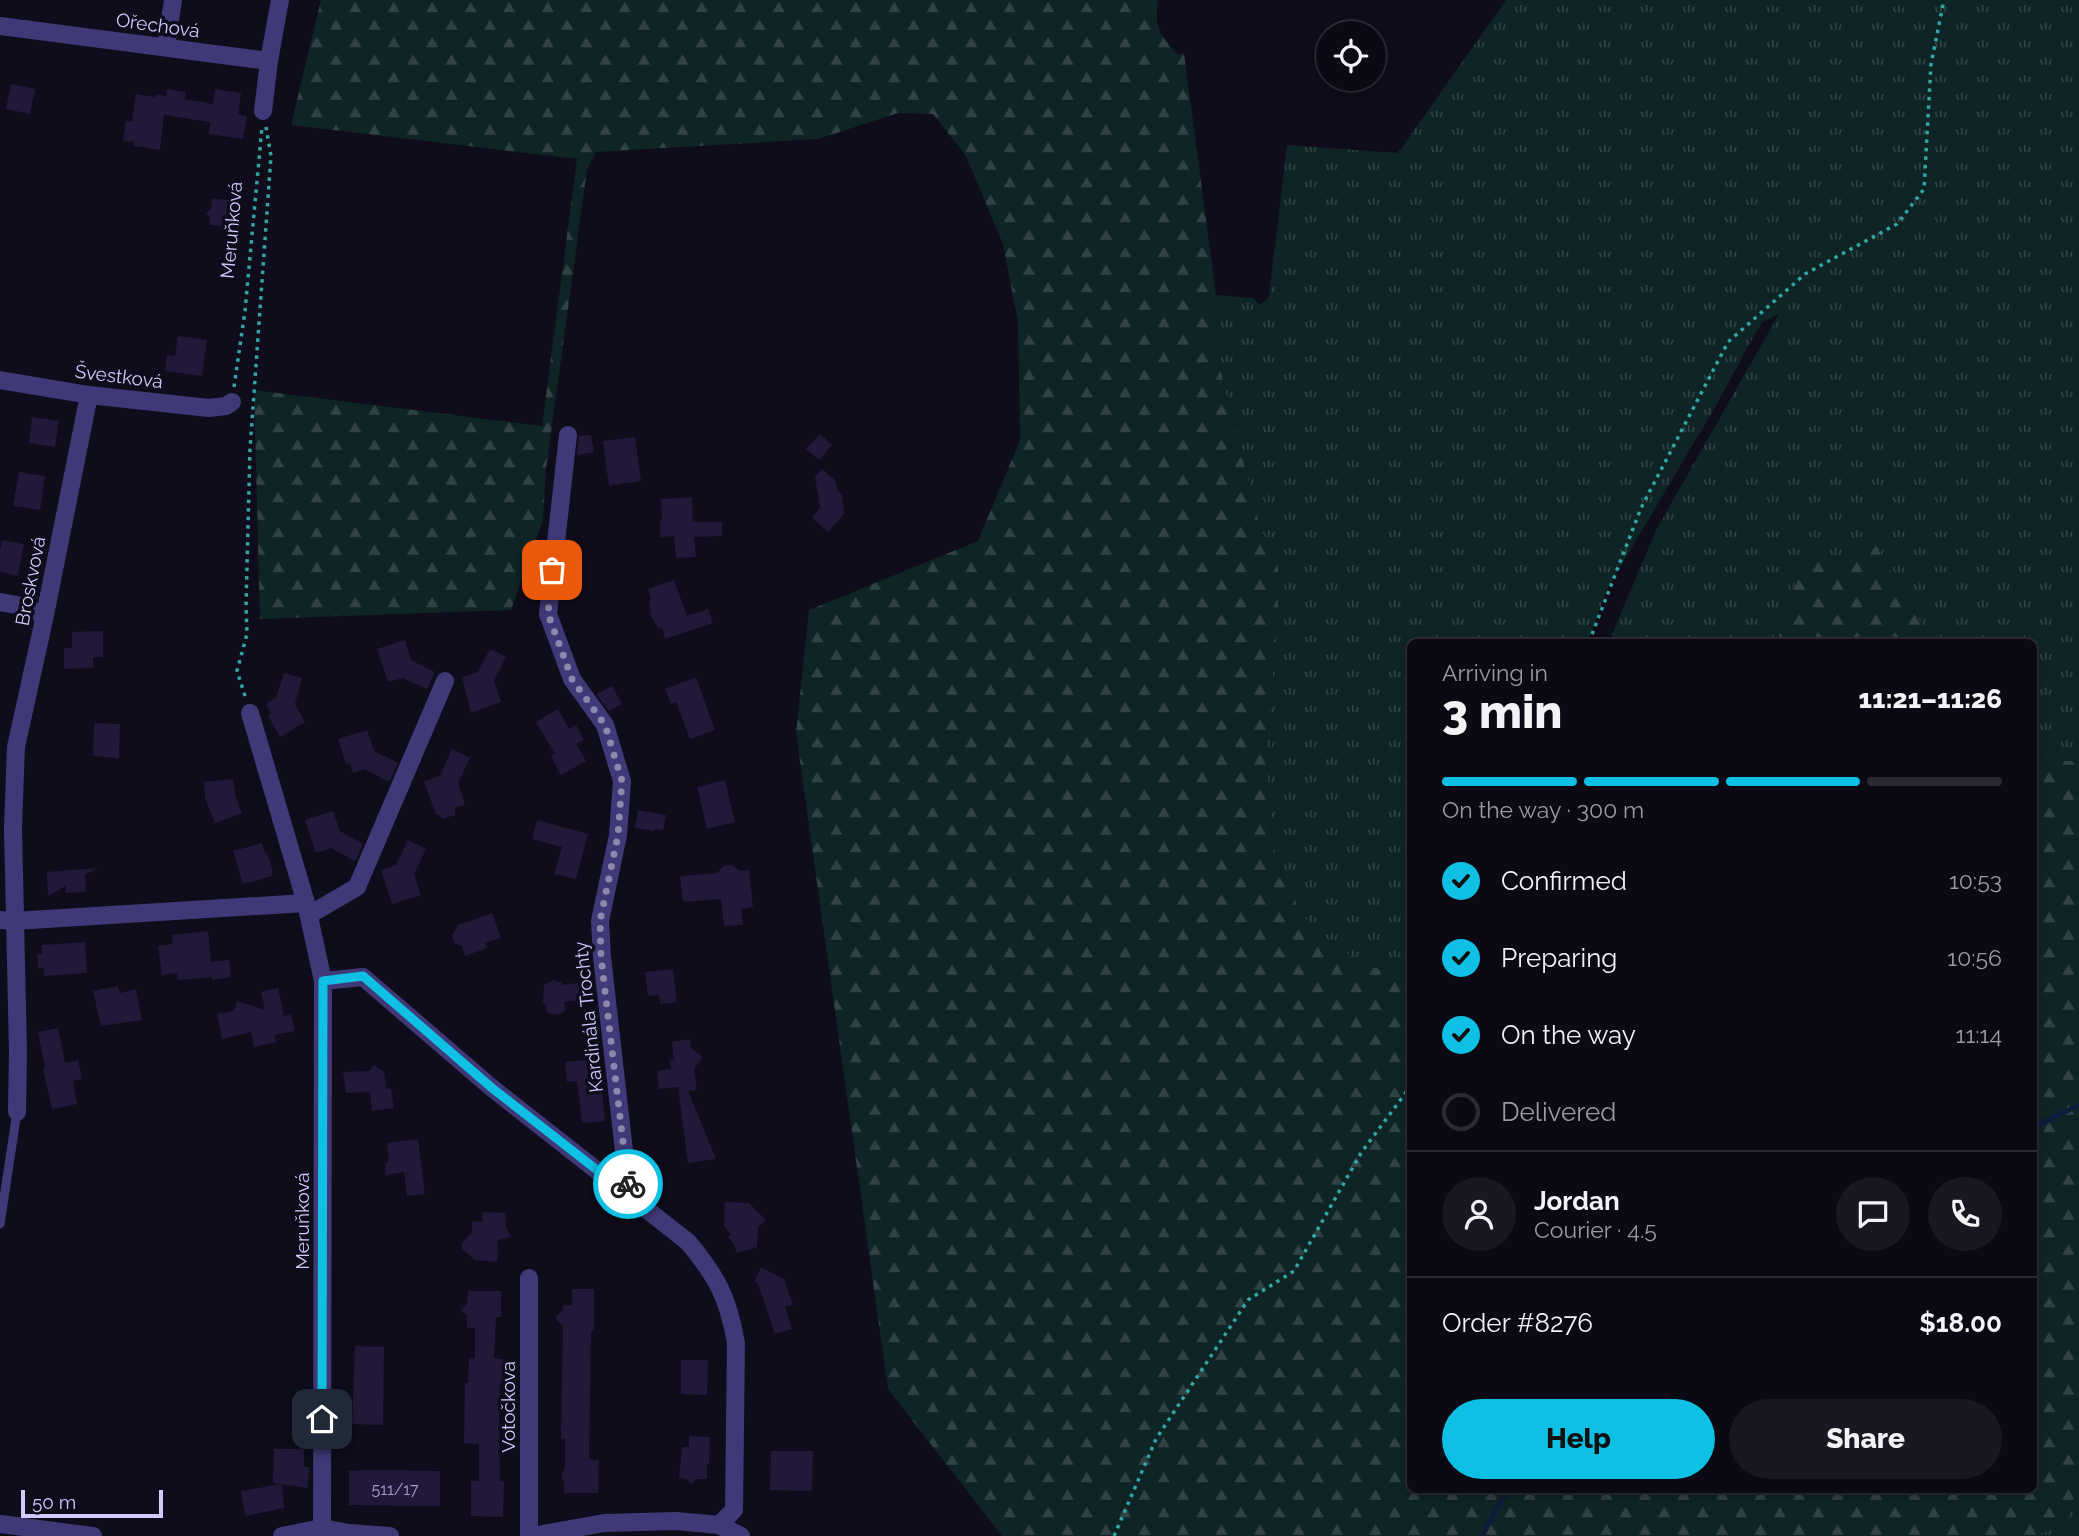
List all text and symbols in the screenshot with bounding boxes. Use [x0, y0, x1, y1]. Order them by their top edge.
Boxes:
street label: Ořechová [115, 8, 201, 42]
map controls [1316, 21, 1386, 91]
button: locate [1316, 21, 1386, 91]
street label: Meruňková [216, 181, 246, 279]
street label: Švestková [74, 360, 164, 392]
street label: Broskvová [11, 534, 49, 628]
pin [522, 540, 582, 600]
icon: bag [533, 551, 571, 589]
text: Arriving in [1442, 659, 1548, 686]
text: 11:21–11:26 [1859, 684, 2002, 714]
text: 3 min [1442, 685, 1562, 739]
text: On the way · 300 m [1442, 796, 1644, 823]
icon: check [1442, 862, 1480, 900]
text: Confirmed [1501, 866, 1627, 896]
text: 10:53 [1949, 867, 2002, 894]
icon: check [1442, 939, 1480, 977]
street label: Kardinála Trochty [569, 940, 607, 1094]
text: Preparing [1501, 943, 1617, 973]
text: 10:56 [1947, 944, 2002, 971]
icon: check [1442, 1016, 1480, 1054]
text: On the way [1501, 1020, 1636, 1050]
text: 11:14 [1956, 1021, 2002, 1048]
text: Delivered [1501, 1097, 1616, 1127]
courier [593, 1149, 663, 1219]
icon: bike [609, 1165, 647, 1203]
street label: Meruňková [291, 1172, 313, 1270]
button: person [1442, 1177, 1516, 1251]
button: chat [1836, 1177, 1910, 1251]
button: phone [1928, 1177, 2002, 1251]
text: Jordan [1534, 1186, 1620, 1216]
text: Courier · 4.5 [1534, 1216, 1657, 1243]
text: Order #8276 [1442, 1308, 1593, 1338]
text: $18.00 [1919, 1308, 2002, 1338]
street label: Votočkova [497, 1361, 519, 1453]
pin [292, 1389, 352, 1449]
button: Help [1442, 1399, 1715, 1479]
button: Share [1729, 1399, 2002, 1479]
icon: home [303, 1400, 341, 1438]
house number: 511/17 [371, 1480, 419, 1499]
scale bar [21, 1487, 163, 1519]
text: 50 m [32, 1491, 76, 1513]

